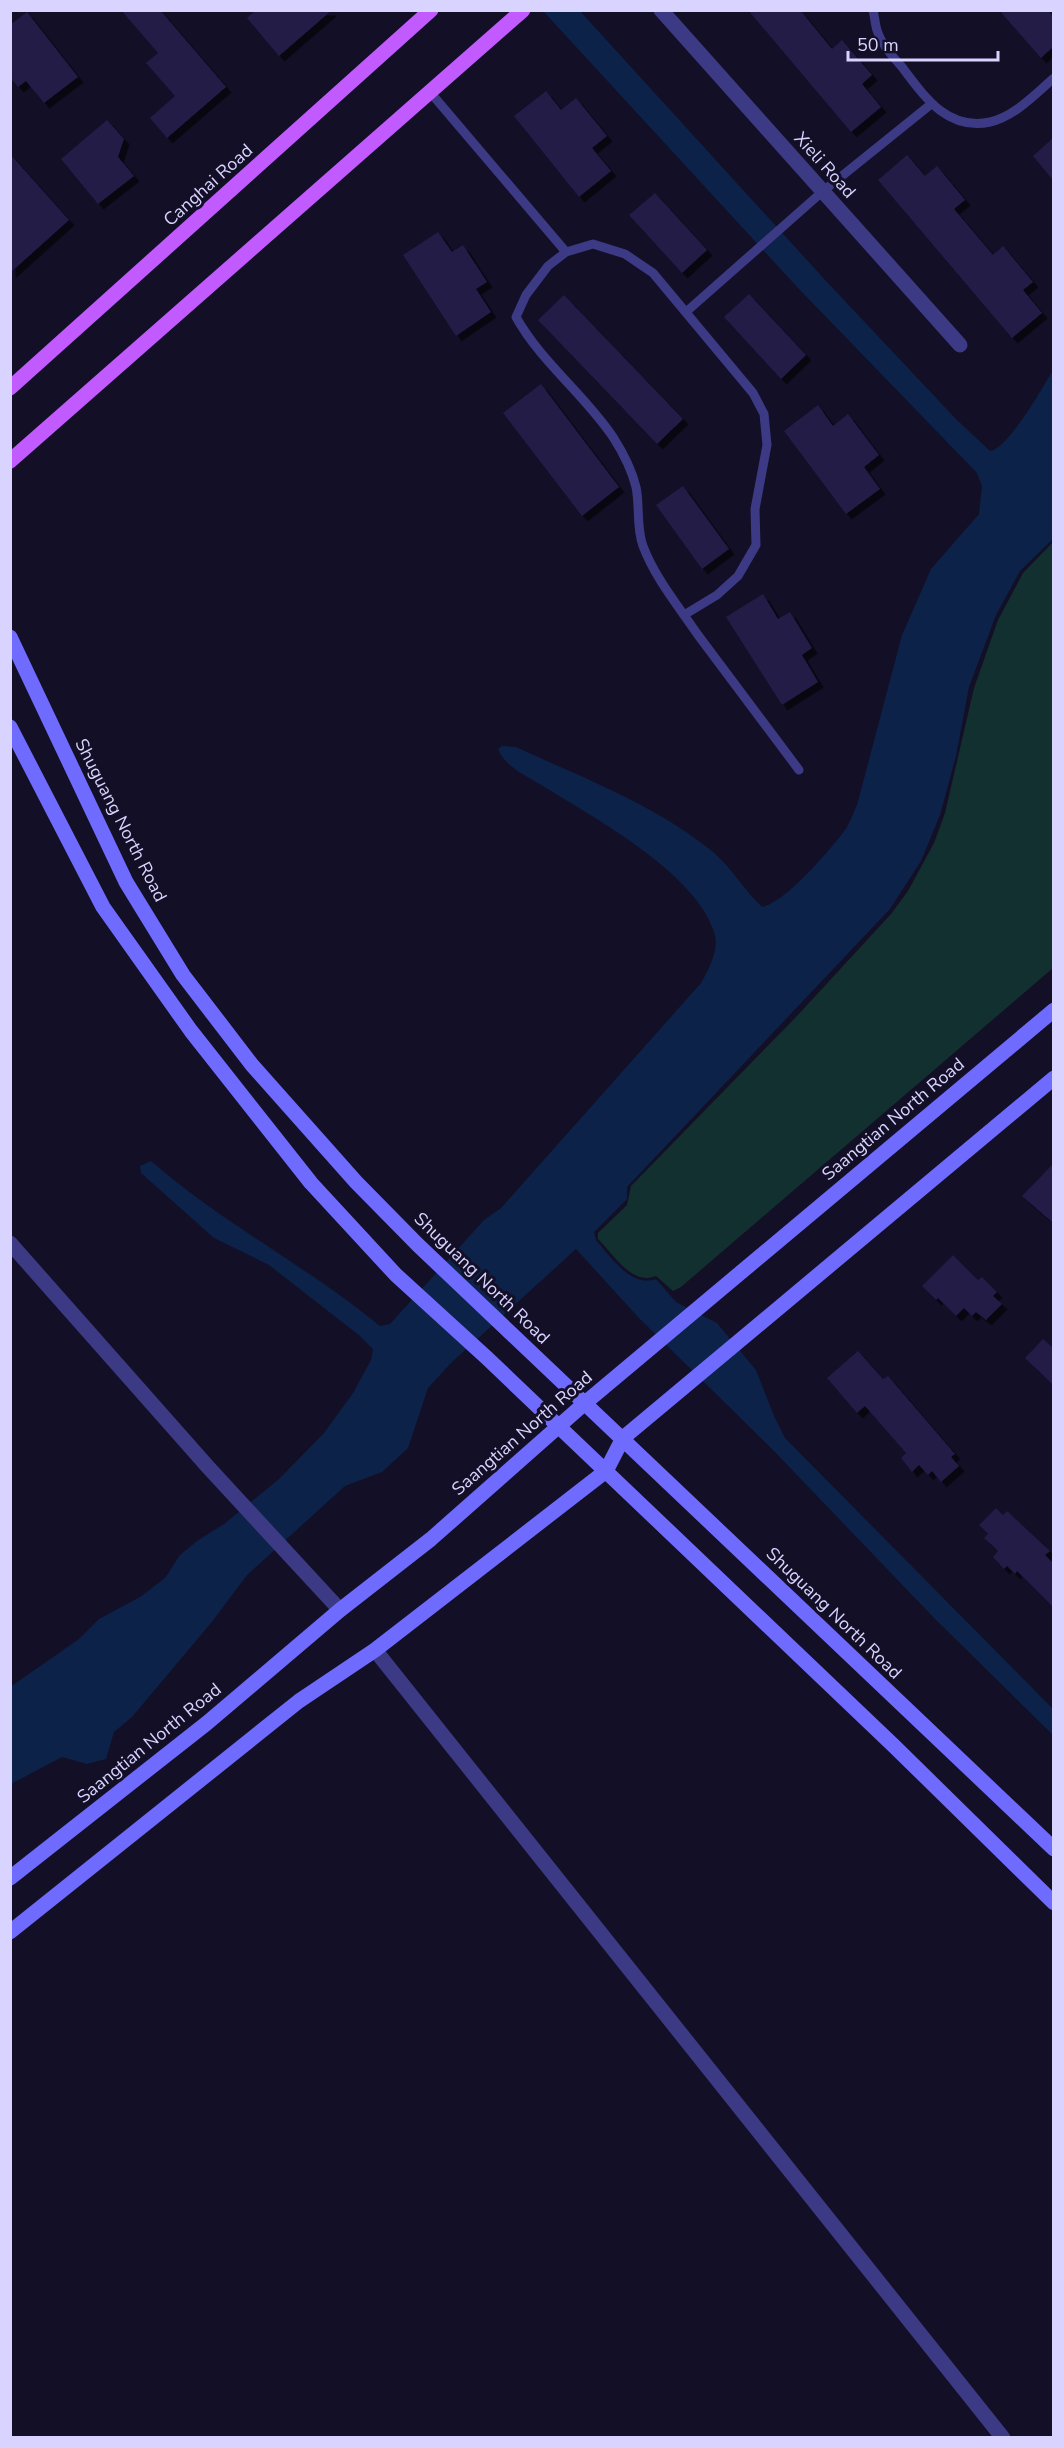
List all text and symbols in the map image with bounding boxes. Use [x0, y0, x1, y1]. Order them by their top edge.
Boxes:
scale bar [848, 24, 998, 62]
text: 50 m [857, 33, 899, 57]
street label: Xieli Road [789, 127, 861, 203]
street label: Canghai Road [158, 138, 258, 232]
street label: Shuguang North Road [69, 734, 173, 906]
street label: Saangtian North Road [817, 1052, 969, 1186]
street label: Shuguang North Road [409, 1207, 555, 1349]
street label: Saangtian North Road [447, 1365, 597, 1501]
street label: Shuguang North Road [761, 1542, 907, 1684]
street label: Saangtian North Road [72, 1677, 226, 1809]

